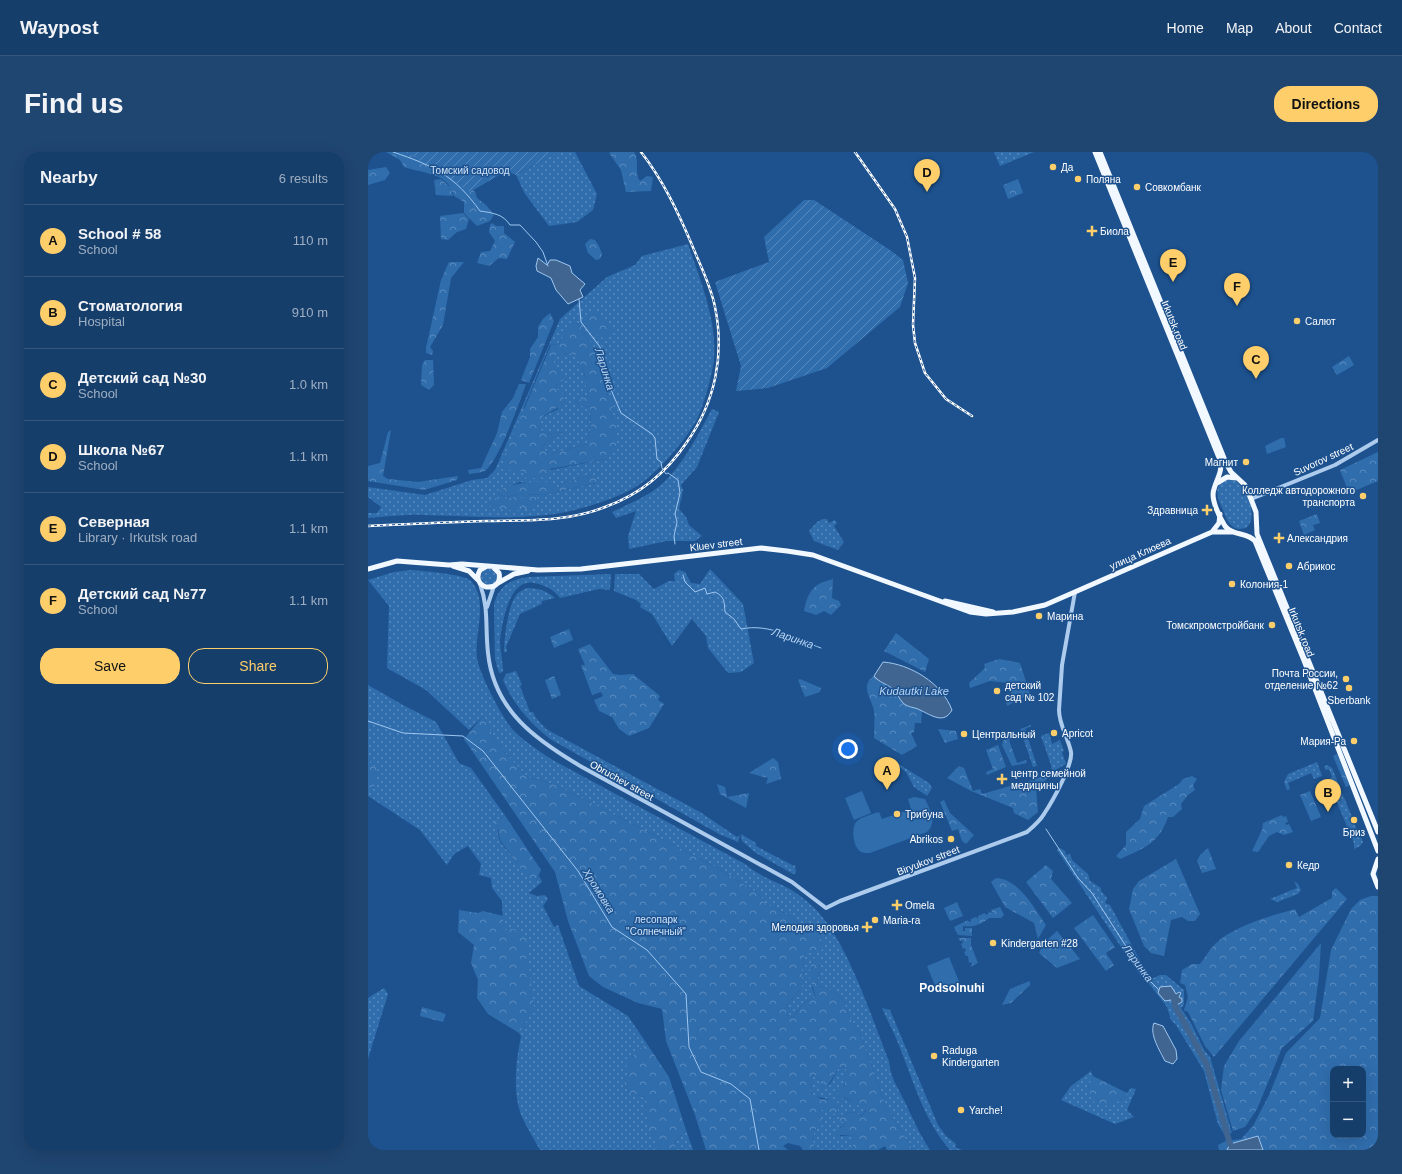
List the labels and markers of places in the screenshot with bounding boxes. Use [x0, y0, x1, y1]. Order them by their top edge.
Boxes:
pin: D [914, 159, 940, 192]
marker: Да [1048, 162, 1058, 172]
place label: Да [1061, 162, 1074, 173]
marker: Поляна [1073, 174, 1083, 184]
place label: Поляна [1086, 174, 1121, 185]
marker: Совкомбанк [1132, 182, 1142, 192]
place label: Совкомбанк [1145, 182, 1201, 193]
marker: Биола [1087, 226, 1097, 236]
place label: Биола [1100, 226, 1129, 237]
pin: E [1160, 249, 1186, 282]
pin: F [1224, 273, 1250, 306]
marker: Салют [1292, 316, 1302, 326]
place label: Салют [1305, 316, 1336, 327]
pin: C [1243, 346, 1269, 379]
place label: Магнит [1205, 457, 1238, 468]
marker: Магнит [1241, 457, 1251, 467]
place label: Колледж автодорожного транспорта [1242, 485, 1355, 508]
marker: Колледж автодорожного транспорта [1358, 491, 1368, 501]
marker: Здравница [1201, 504, 1213, 516]
place label: Здравница [1147, 505, 1198, 516]
marker: Александрия [1274, 533, 1284, 543]
place label: Александрия [1287, 533, 1348, 544]
marker: Абрикос [1284, 561, 1294, 571]
place label: Абрикос [1297, 561, 1336, 572]
marker: Колония-1 [1227, 579, 1237, 589]
place label: Колония-1 [1240, 579, 1289, 590]
marker: Марина [1034, 611, 1044, 621]
place label: Марина [1047, 611, 1084, 622]
place label: Томскпромстройбанк [1166, 620, 1265, 631]
marker: Томскпромстройбанк [1267, 620, 1277, 630]
place label: Почта России, отделение №62 [1265, 668, 1338, 691]
marker: Почта России, отделение №62 [1341, 674, 1351, 684]
place label: детский сад № 102 [1005, 680, 1055, 703]
marker: Sberbank [1344, 683, 1354, 693]
marker: детский сад № 102 [992, 686, 1002, 696]
place label: Sberbank [1328, 695, 1371, 706]
marker: Apricot [1049, 728, 1059, 738]
place label: Apricot [1062, 728, 1093, 739]
marker: Центральный [959, 729, 969, 739]
place label: Центральный [972, 729, 1036, 740]
place label: Мария-Ра [1300, 736, 1346, 747]
marker: Мария-Ра [1349, 736, 1359, 746]
pin: A [874, 757, 900, 790]
place label: центр семейной медицины [1011, 768, 1086, 791]
marker: центр семейной медицины [996, 773, 1008, 785]
pin: B [1315, 779, 1341, 812]
marker: Трибуна [892, 809, 902, 819]
place label: Трибуна [905, 809, 944, 820]
marker: Бриз [1349, 815, 1359, 825]
place label: Бриз [1343, 827, 1366, 838]
place label: Abrikos [910, 834, 943, 845]
marker: Abrikos [946, 834, 956, 844]
marker: Кедр [1284, 860, 1294, 870]
place label: Кедр [1297, 860, 1320, 871]
marker: Omela [892, 900, 902, 910]
place label: Omela [905, 900, 935, 911]
marker: Maria-ra [870, 915, 880, 925]
place label: Maria-ra [883, 915, 921, 926]
place label: Мелодия здоровья [772, 922, 859, 933]
marker: Мелодия здоровья [862, 922, 872, 932]
marker: Kindergarten #28 [988, 938, 998, 948]
place label: Kindergarten #28 [1001, 938, 1078, 949]
place label: Raduga Kindergarten [942, 1045, 999, 1068]
marker: Raduga Kindergarten [929, 1051, 939, 1061]
marker: Yarche! [956, 1105, 966, 1115]
place label: Yarche! [969, 1105, 1003, 1116]

